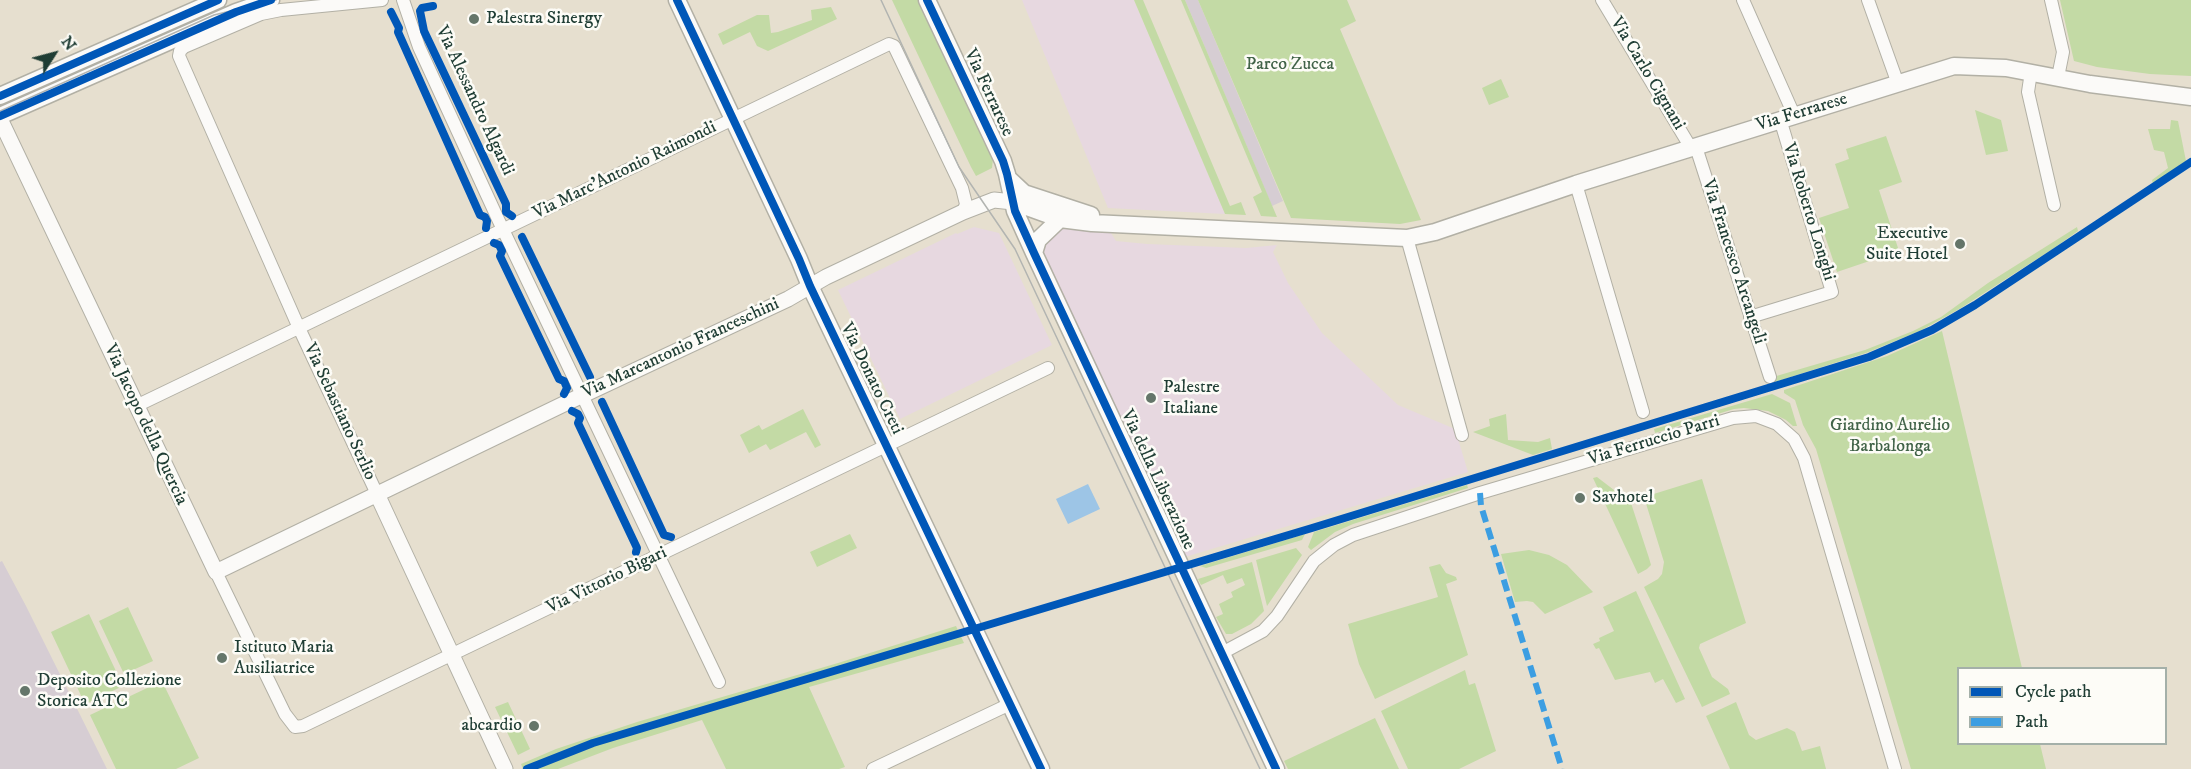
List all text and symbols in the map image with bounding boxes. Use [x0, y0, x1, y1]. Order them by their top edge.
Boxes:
place label: Palestra Sinergy [486, 8, 602, 30]
marker: Palestra Sinergy [467, 12, 481, 26]
street label: Via Carlo Cignani [1605, 14, 1689, 134]
street label: Via Alessandro Algardi [430, 23, 518, 179]
north arrow [24, 24, 84, 84]
text: N [57, 32, 81, 55]
street label: Via Ferrarese [958, 46, 1018, 140]
park label: Parco Zucca [1246, 54, 1334, 76]
street label: Via Ferrarese [1754, 89, 1850, 137]
street label: Via Marc'Antonio Raimondi [530, 117, 720, 225]
street label: Via Roberto Longhi [1777, 140, 1839, 284]
street label: Via Francesco Arcangeli [1696, 177, 1770, 347]
place label: Executive Suite Hotel [1866, 223, 1948, 266]
marker: Executive Suite Hotel [1953, 237, 1967, 251]
street label: Via Marcantonio Franceschini [579, 294, 783, 404]
street label: Via Donato Creti [835, 320, 907, 438]
street label: Via Sebastiano Serlio [298, 340, 380, 484]
street label: Via Jacopo della Quercia [98, 341, 192, 509]
place label: Palestre Italiane [1163, 377, 1220, 420]
marker: Palestre Italiane [1144, 391, 1158, 405]
street label: Via della Liberazione [1115, 407, 1199, 553]
street label: Via Ferruccio Parri [1586, 411, 1722, 471]
park label: Giardino Aurelio Barbalonga [1830, 415, 1950, 458]
place label: Savhotel [1592, 487, 1654, 509]
marker: Savhotel [1573, 491, 1587, 505]
street label: Via Vittorio Bigari [543, 543, 671, 619]
place label: Istituto Maria Ausiliatrice [234, 637, 334, 680]
marker: Istituto Maria Ausiliatrice [215, 651, 229, 665]
legend [1957, 667, 2167, 745]
place label: Deposito Collezione Storica ATC [37, 670, 181, 712]
text: Cycle path [2015, 681, 2092, 703]
marker: Deposito Collezione Storica ATC [18, 684, 32, 698]
text: Path [2015, 711, 2048, 733]
place label: abcardio [462, 715, 522, 737]
marker: abcardio [527, 719, 541, 733]

